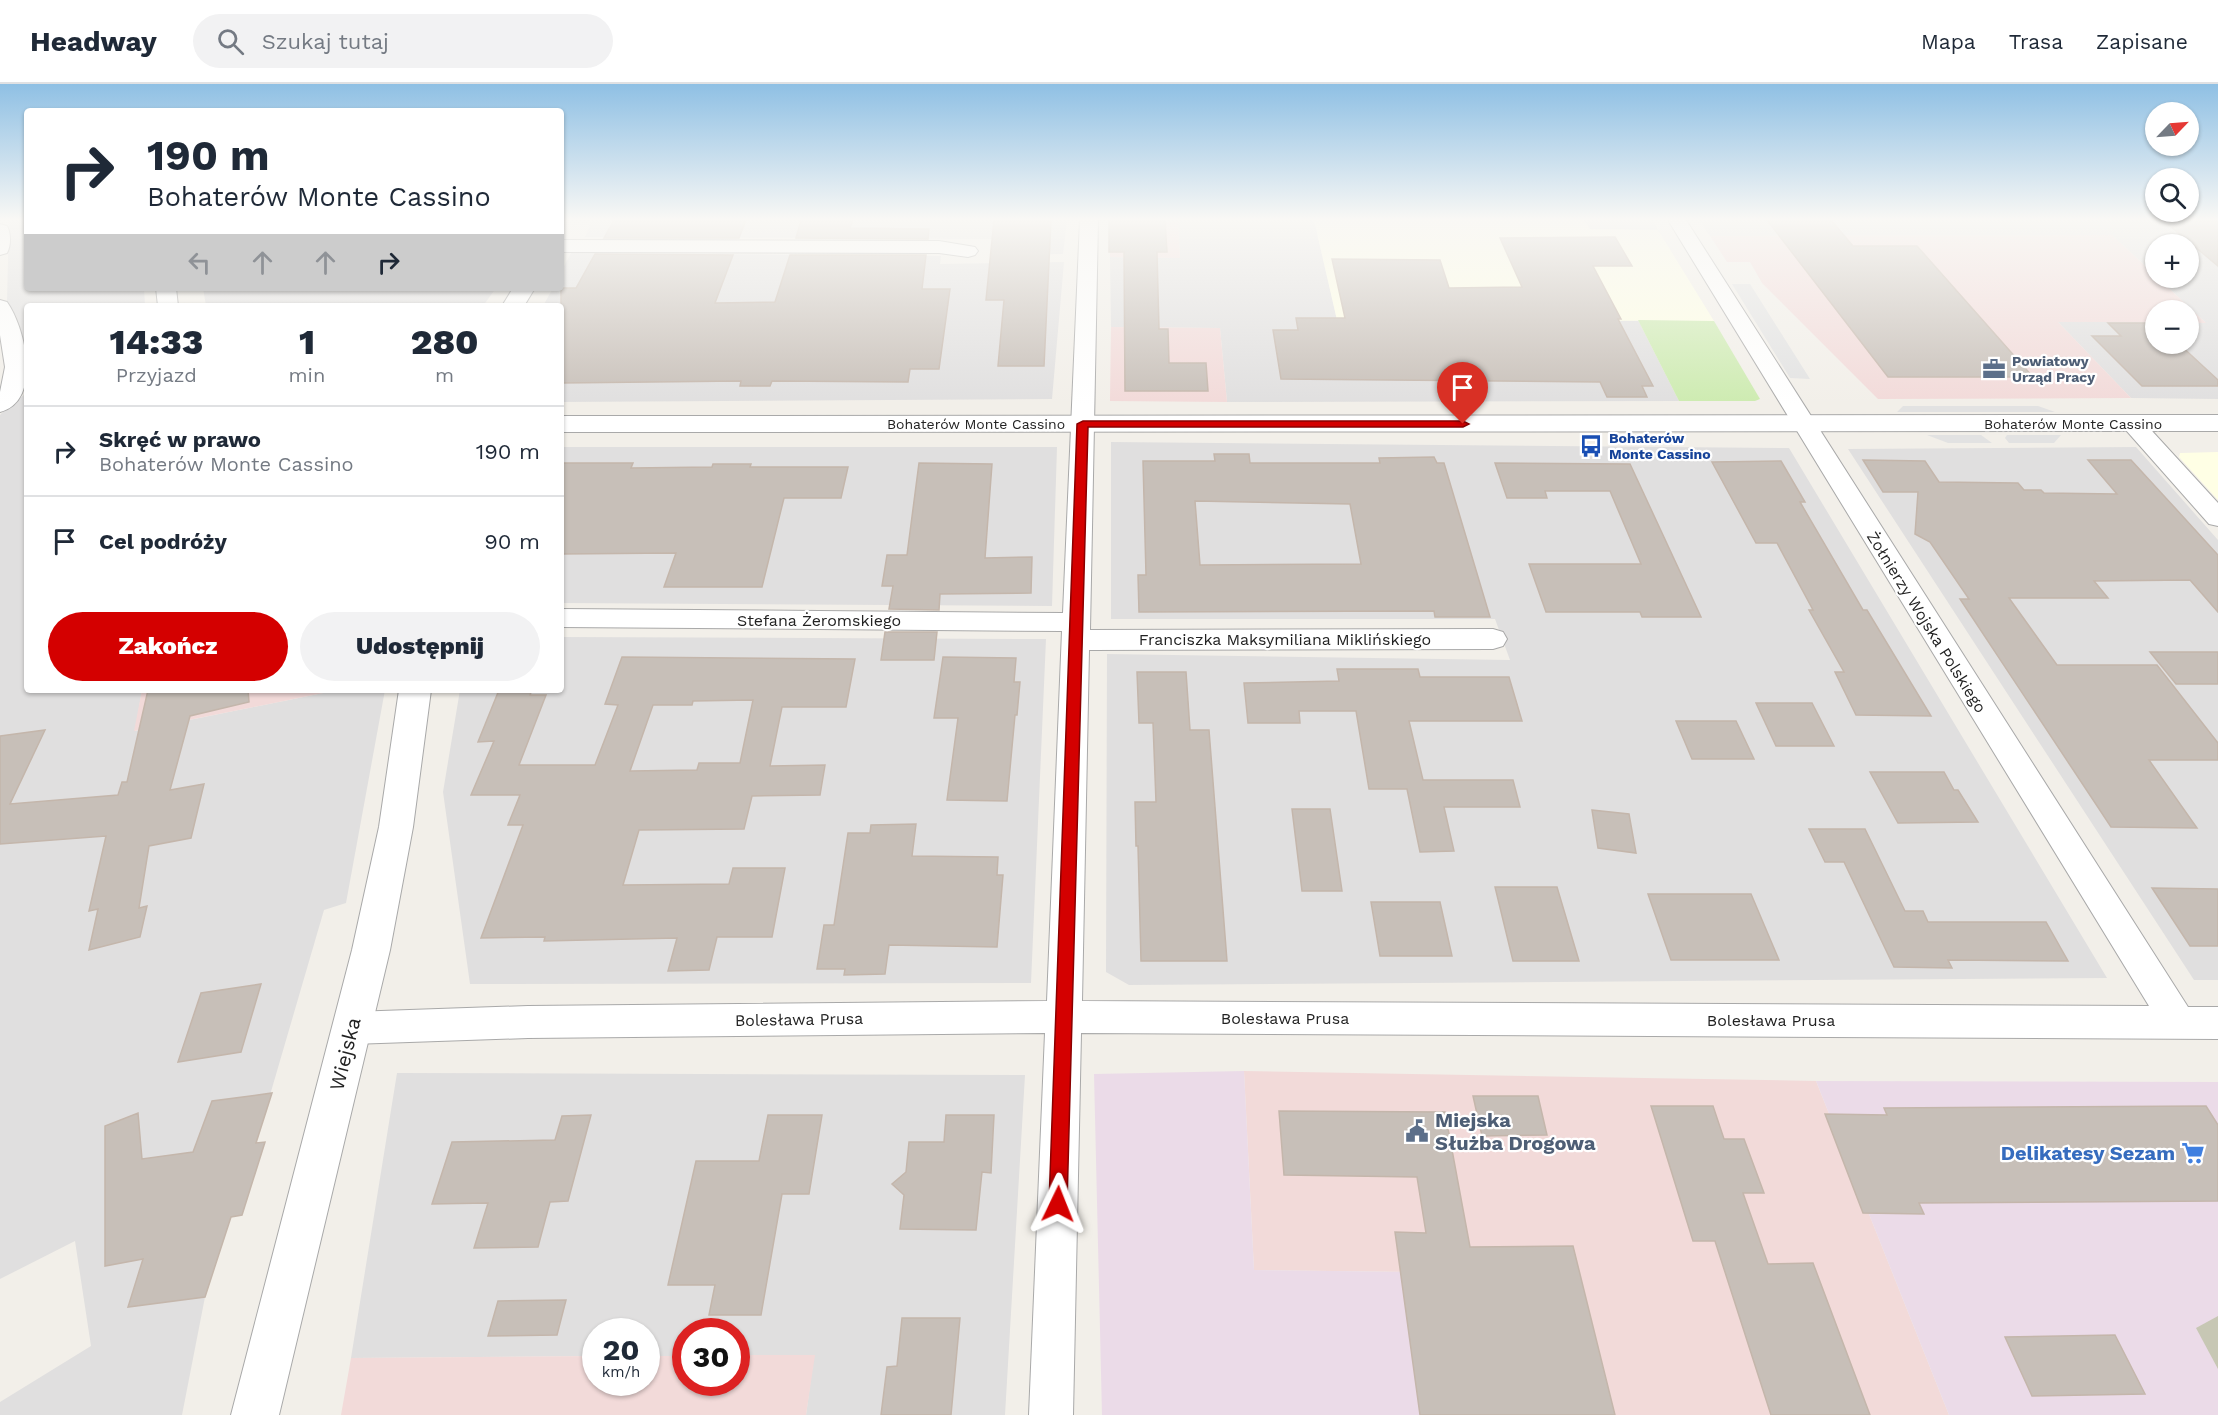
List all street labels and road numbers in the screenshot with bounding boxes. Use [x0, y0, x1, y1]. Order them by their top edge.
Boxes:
street label: Bohaterów Monte Cassino [887, 416, 1065, 432]
street label: Bohaterów Monte Cassino [1984, 416, 2162, 432]
street label: Żołnierzy Wojska Polskiego [1863, 528, 1990, 716]
street label: Stefana Żeromskiego [737, 611, 901, 630]
street label: Franciszka Maksymiliana Miklińskiego [1139, 630, 1431, 649]
street label: Bolesława Prusa [735, 1009, 863, 1030]
street label: Bolesława Prusa [1221, 1009, 1349, 1028]
street label: Bolesława Prusa [1707, 1011, 1835, 1030]
street label: Wiejska [324, 1015, 366, 1093]

